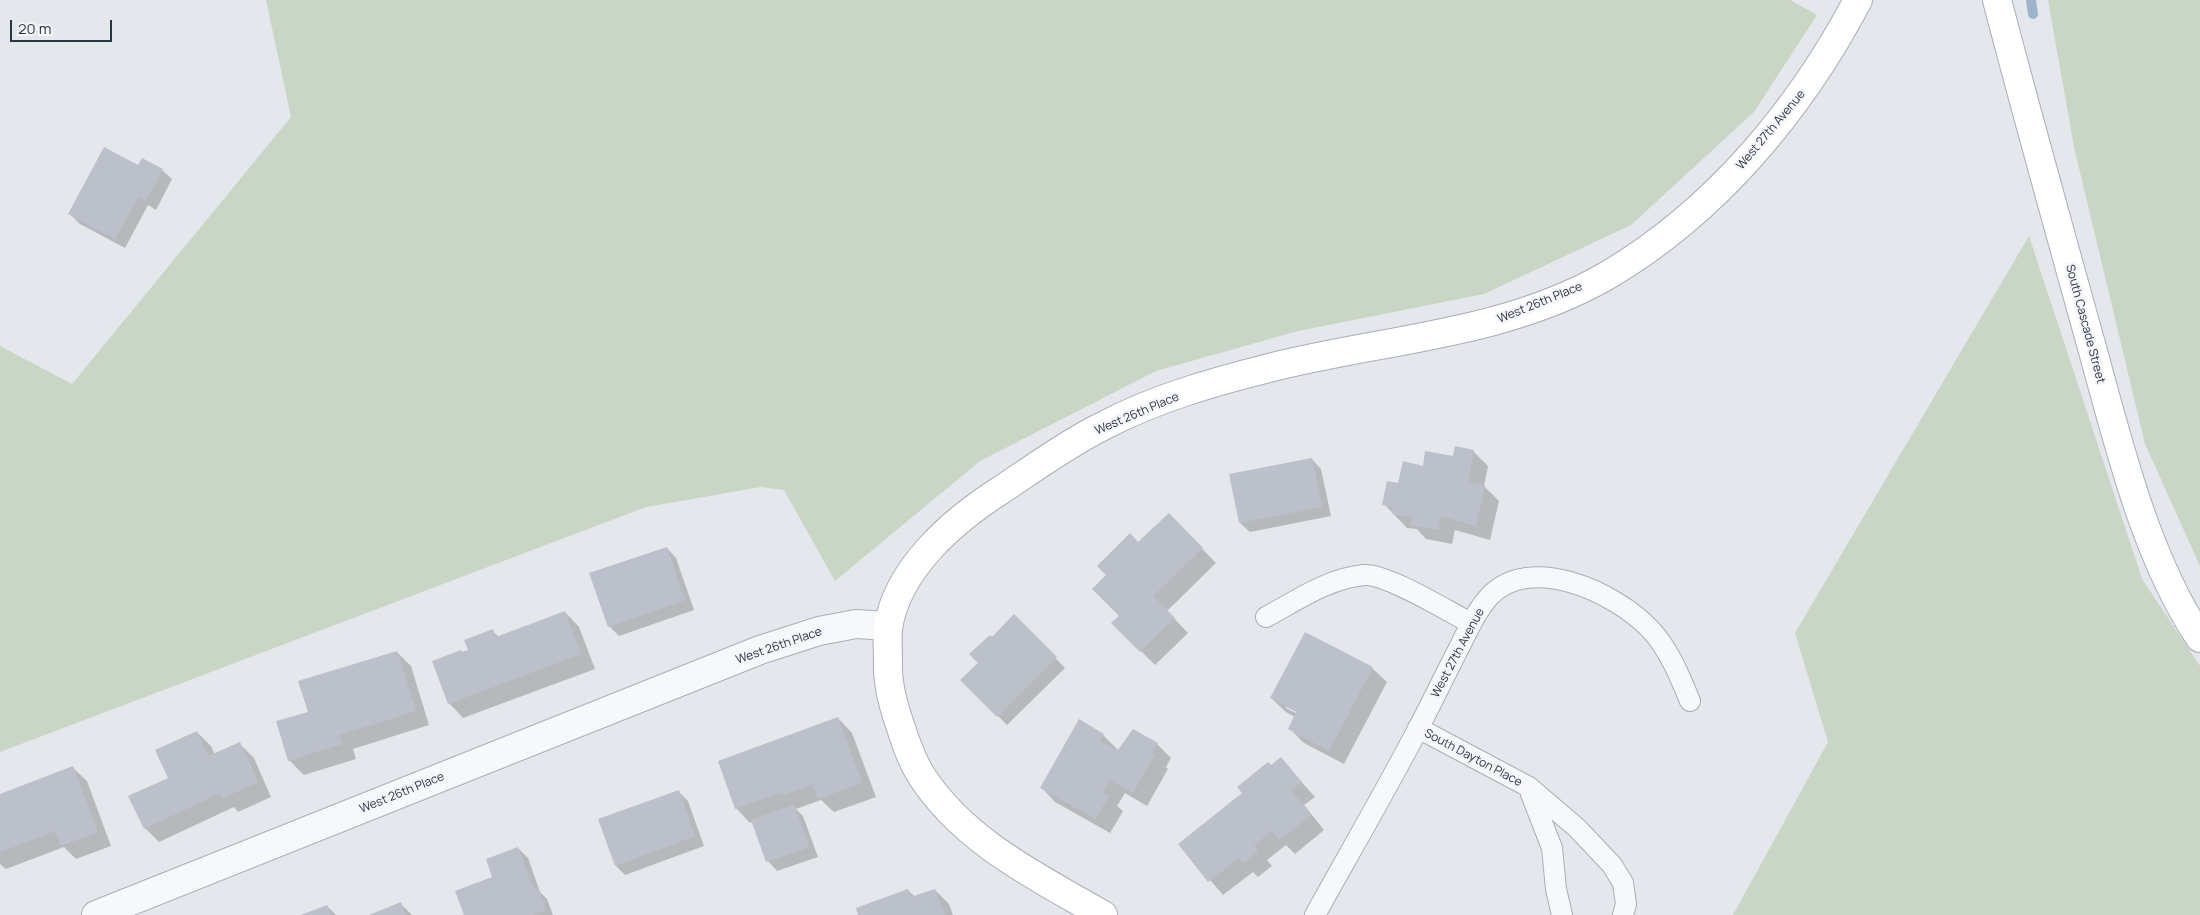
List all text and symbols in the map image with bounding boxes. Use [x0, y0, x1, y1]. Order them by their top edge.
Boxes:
scale bar [12, 10, 115, 42]
text: 20 m [18, 18, 51, 39]
street label: West 27th Avenue [1734, 87, 1808, 173]
street label: South Cascade Street [2062, 263, 2108, 385]
street label: West 26th Place [1496, 279, 1584, 327]
street label: West 26th Place [1093, 390, 1181, 438]
street label: West 27th Avenue [1428, 606, 1488, 700]
street label: West 26th Place [734, 625, 824, 667]
street label: South Dayton Place [1422, 726, 1524, 790]
street label: West 26th Place [358, 769, 446, 817]

